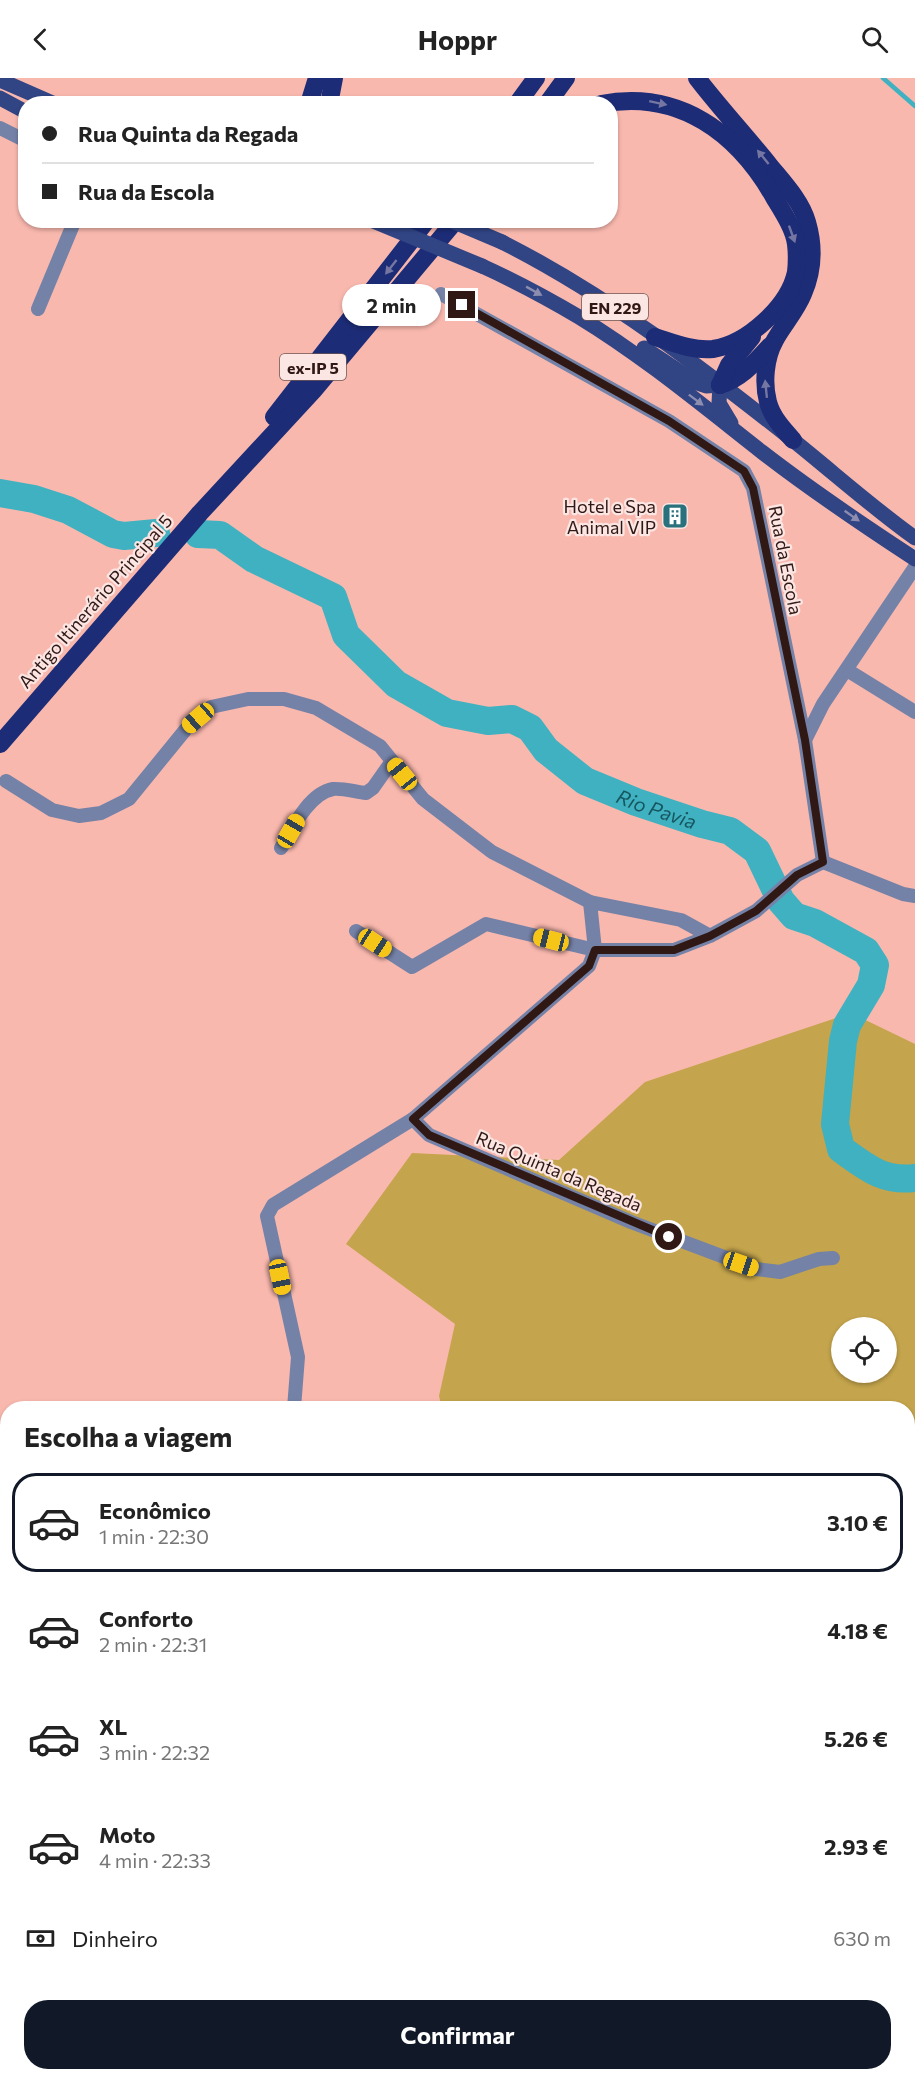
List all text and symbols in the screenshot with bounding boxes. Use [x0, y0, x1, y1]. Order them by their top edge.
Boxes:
icon: back [24, 23, 57, 56]
text: Hoppr [418, 23, 497, 56]
icon: search [858, 23, 891, 56]
one-way arrow [649, 99, 668, 109]
text: Rua Quinta da Regada [78, 120, 298, 147]
one-way arrow [756, 149, 769, 165]
text: Rua da Escola [78, 178, 215, 205]
one-way arrow [788, 225, 798, 243]
one-way arrow [385, 259, 397, 275]
callout: 2 min [342, 284, 441, 326]
one-way arrow [526, 286, 543, 296]
route end [448, 291, 475, 318]
text: 2 min [367, 293, 416, 317]
road number: EN 229 [582, 294, 648, 320]
road number: ex-IP 5 [280, 354, 346, 380]
one-way arrow [762, 380, 771, 399]
one-way arrow [688, 394, 703, 406]
place label: Hotel e Spa Animal VIP [564, 495, 656, 538]
building icon: Hotel e Spa Animal VIP [660, 501, 690, 531]
street label: Rua da Escola [765, 504, 807, 616]
street label: Antigo Itinerário Principal 5 [14, 510, 176, 692]
one-way arrow [844, 511, 861, 522]
car [179, 699, 217, 737]
car [384, 754, 420, 794]
water label: Rio Pavia [613, 783, 700, 833]
car [274, 811, 308, 851]
car [355, 926, 395, 960]
car [531, 927, 571, 953]
street label: Rua Quinta da Regada [473, 1126, 645, 1216]
route start [655, 1223, 682, 1250]
car [721, 1250, 761, 1278]
car [267, 1258, 293, 1296]
map controls [831, 1317, 897, 1383]
button: locate [831, 1317, 897, 1383]
text: Escolha a viagem [24, 1420, 232, 1453]
icon: car [27, 1496, 81, 1550]
text: Econômico [99, 1497, 211, 1524]
text: 3.10 € [827, 1509, 888, 1536]
text: 1 min · 22:30 [99, 1524, 209, 1548]
icon: car [27, 1604, 81, 1658]
text: Conforto [99, 1605, 193, 1632]
text: 4.18 € [827, 1617, 888, 1644]
text: 2 min · 22:31 [99, 1632, 207, 1656]
icon: car [27, 1712, 81, 1766]
text: XL [99, 1713, 127, 1740]
text: 5.26 € [824, 1725, 888, 1752]
text: 3 min · 22:32 [99, 1740, 210, 1764]
icon: car [27, 1820, 81, 1874]
text: Moto [99, 1821, 155, 1848]
text: 2.93 € [824, 1833, 888, 1860]
text: 4 min · 22:33 [99, 1848, 211, 1872]
icon: cash [24, 1922, 57, 1955]
text: Dinheiro [72, 1925, 158, 1952]
text: 630 m [833, 1926, 891, 1950]
button: Confirmar [24, 2000, 891, 2069]

